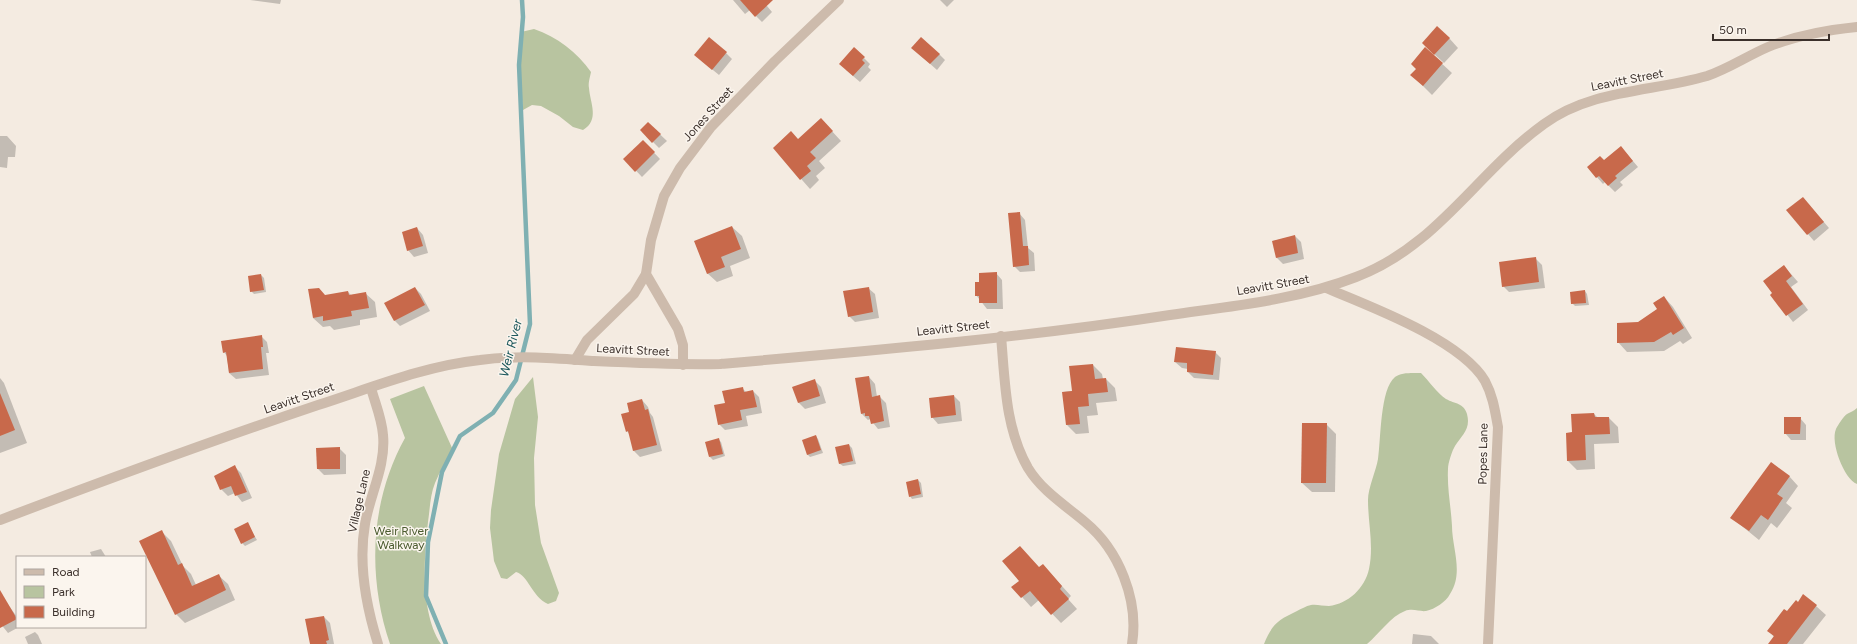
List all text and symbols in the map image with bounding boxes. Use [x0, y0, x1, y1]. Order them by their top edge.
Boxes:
scale bar [1713, 16, 1829, 42]
text: 50 m [1719, 23, 1747, 37]
street label: Leavitt Street [1590, 66, 1665, 94]
street label: Jones Street [680, 84, 736, 144]
street label: Leavitt Street [1236, 272, 1311, 298]
water label: Weir River [496, 317, 525, 379]
street label: Leavitt Street [916, 317, 991, 339]
street label: Leavitt Street [596, 341, 671, 359]
street label: Leavitt Street [262, 379, 336, 417]
street label: Popes Lane [1475, 423, 1491, 485]
street label: Village Lane [345, 467, 373, 534]
park label: Weir River Walkway [374, 524, 428, 552]
legend [16, 556, 146, 628]
text: Road [52, 565, 80, 579]
text: Park [52, 585, 75, 599]
text: Building [52, 605, 95, 619]

